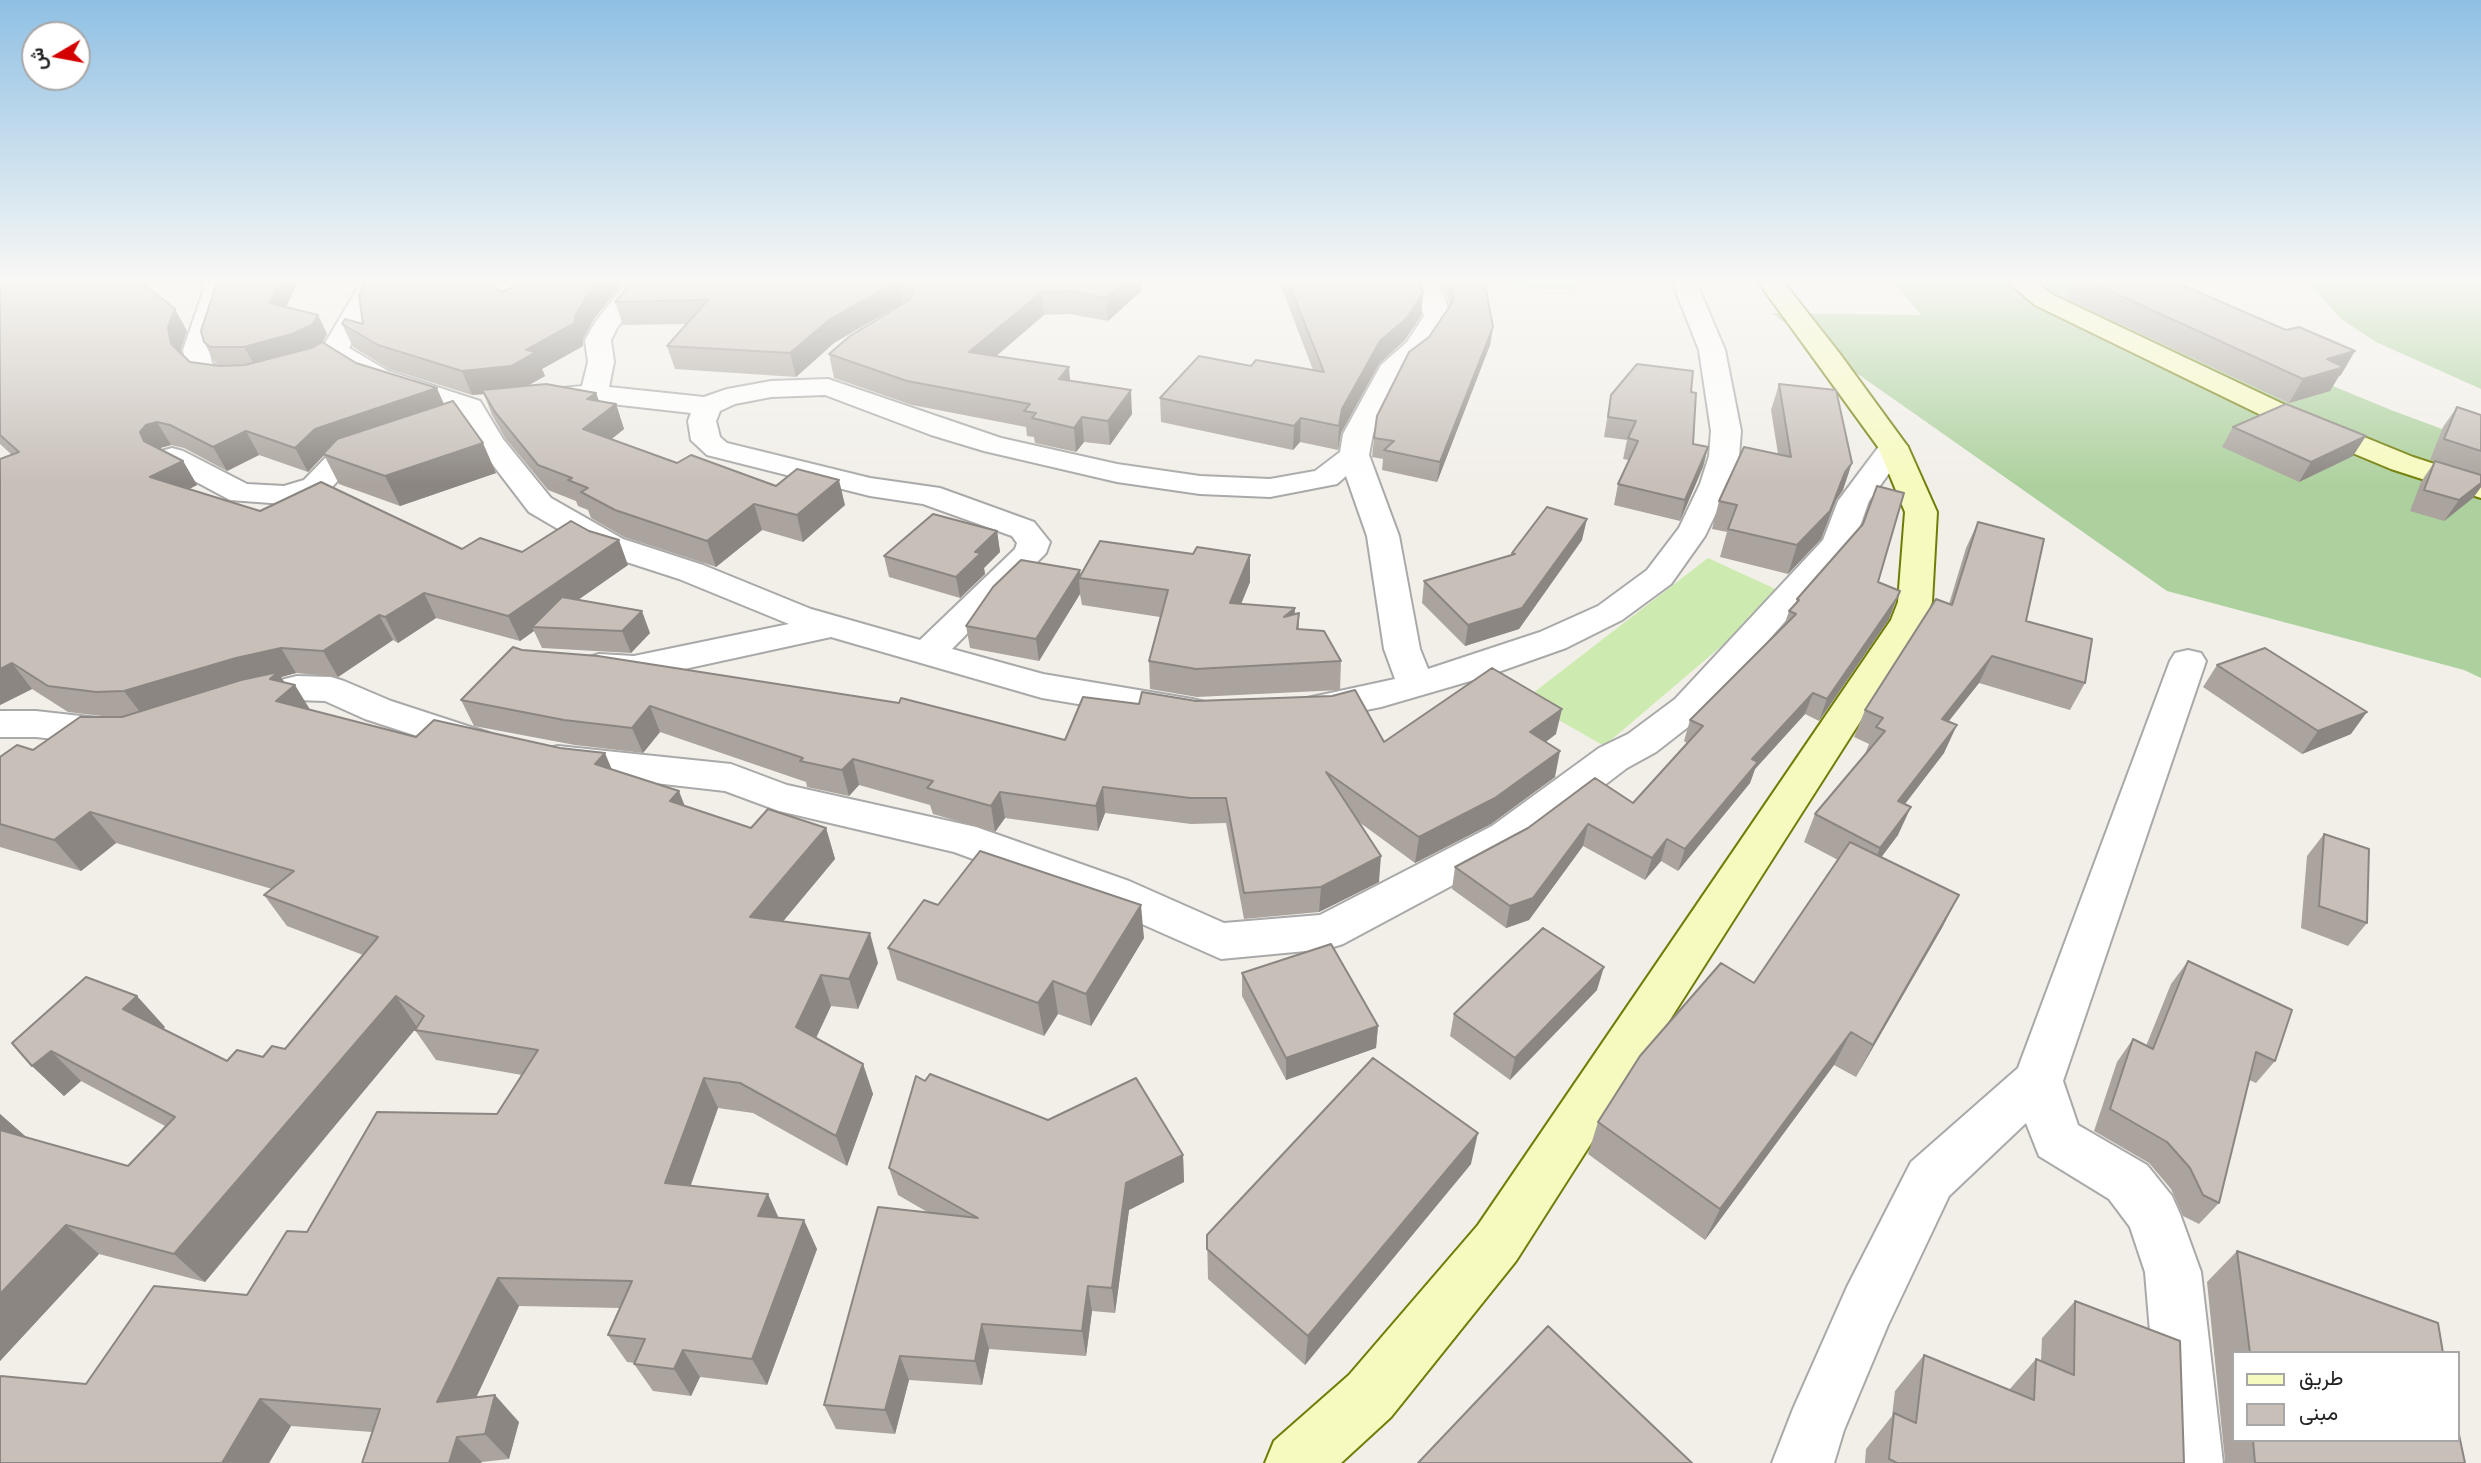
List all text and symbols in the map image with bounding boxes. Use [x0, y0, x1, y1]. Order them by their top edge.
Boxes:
north arrow [21, 21, 91, 91]
text: ش [23, 46, 51, 73]
legend [2232, 1351, 2460, 1442]
text: طريق [2299, 1364, 2344, 1390]
text: مبنى [2299, 1399, 2338, 1425]

